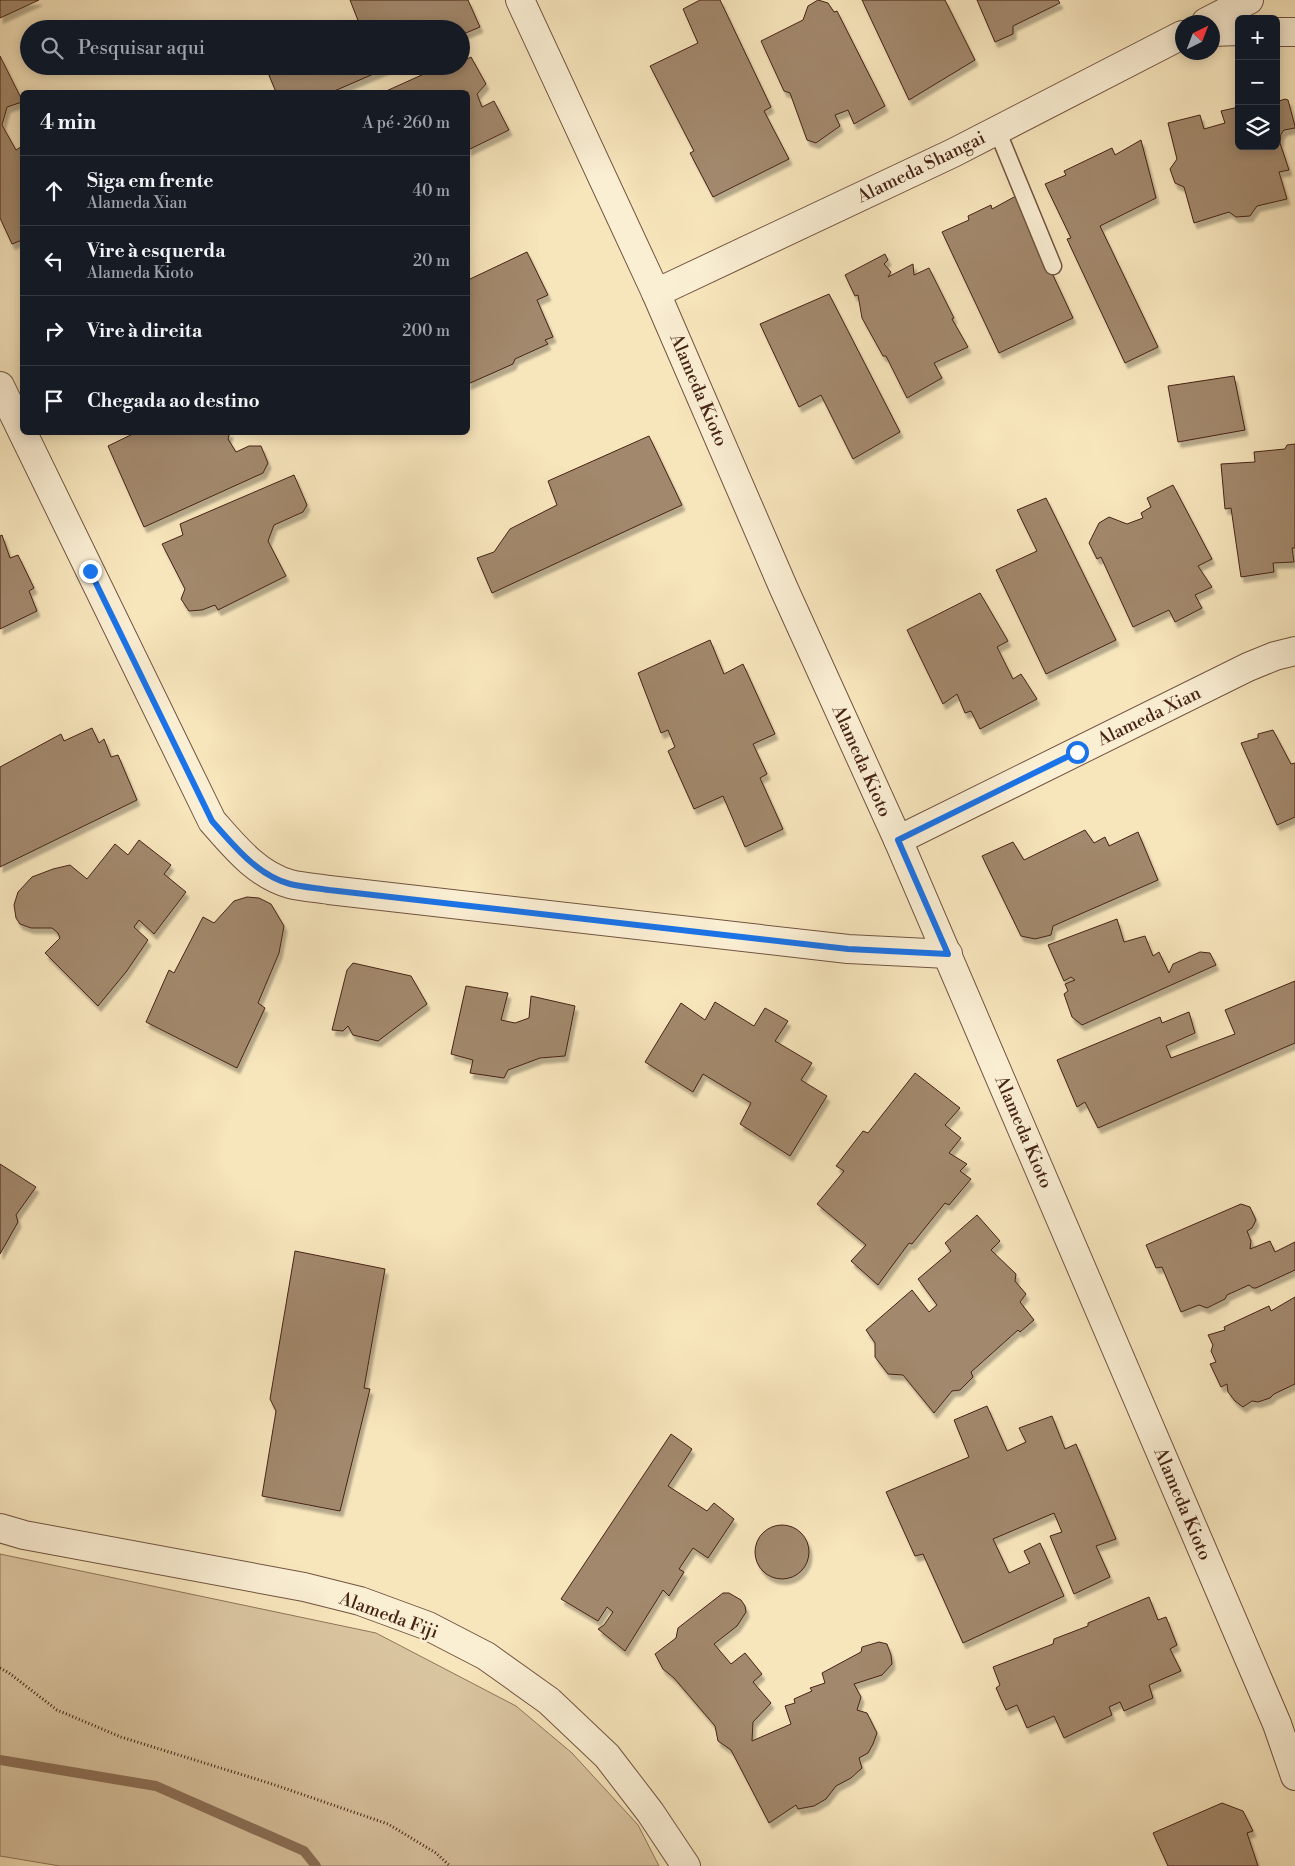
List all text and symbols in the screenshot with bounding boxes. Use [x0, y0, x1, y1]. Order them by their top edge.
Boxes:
north arrow [1175, 15, 1220, 60]
map controls [1235, 15, 1280, 150]
button: + [1235, 15, 1280, 60]
search box [20, 20, 470, 75]
icon: search [38, 34, 66, 62]
text: Pesquisar aqui [78, 36, 205, 60]
button: − [1235, 60, 1280, 105]
button: layers [1235, 105, 1280, 150]
text: 4 min [40, 110, 96, 136]
text: A pé · 260 m [362, 113, 450, 133]
street label: Alameda Shangai [852, 126, 989, 209]
text: Siga em frente [87, 169, 214, 193]
icon: ahead [40, 177, 68, 205]
text: 40 m [413, 181, 450, 201]
text: Alameda Xian [87, 193, 187, 213]
text: Vire à esquerda [87, 239, 226, 263]
icon: left [40, 247, 68, 275]
text: 20 m [413, 251, 450, 271]
text: Alameda Kioto [87, 263, 194, 283]
icon: right [40, 317, 68, 345]
text: Vire à direita [87, 319, 202, 343]
text: 200 m [402, 321, 450, 341]
street label: Alameda Kioto [664, 330, 733, 450]
icon: arrive [40, 387, 68, 415]
text: Chegada ao destino [87, 389, 260, 413]
route end [79, 560, 102, 583]
street label: Alameda Xian [1093, 681, 1205, 752]
street label: Alameda Kioto [826, 701, 896, 821]
route start [1066, 741, 1089, 764]
street label: Alameda Kioto [989, 1072, 1058, 1192]
street label: Alameda Kioto [1148, 1444, 1217, 1564]
street label: Alameda Fiji [335, 1587, 442, 1644]

